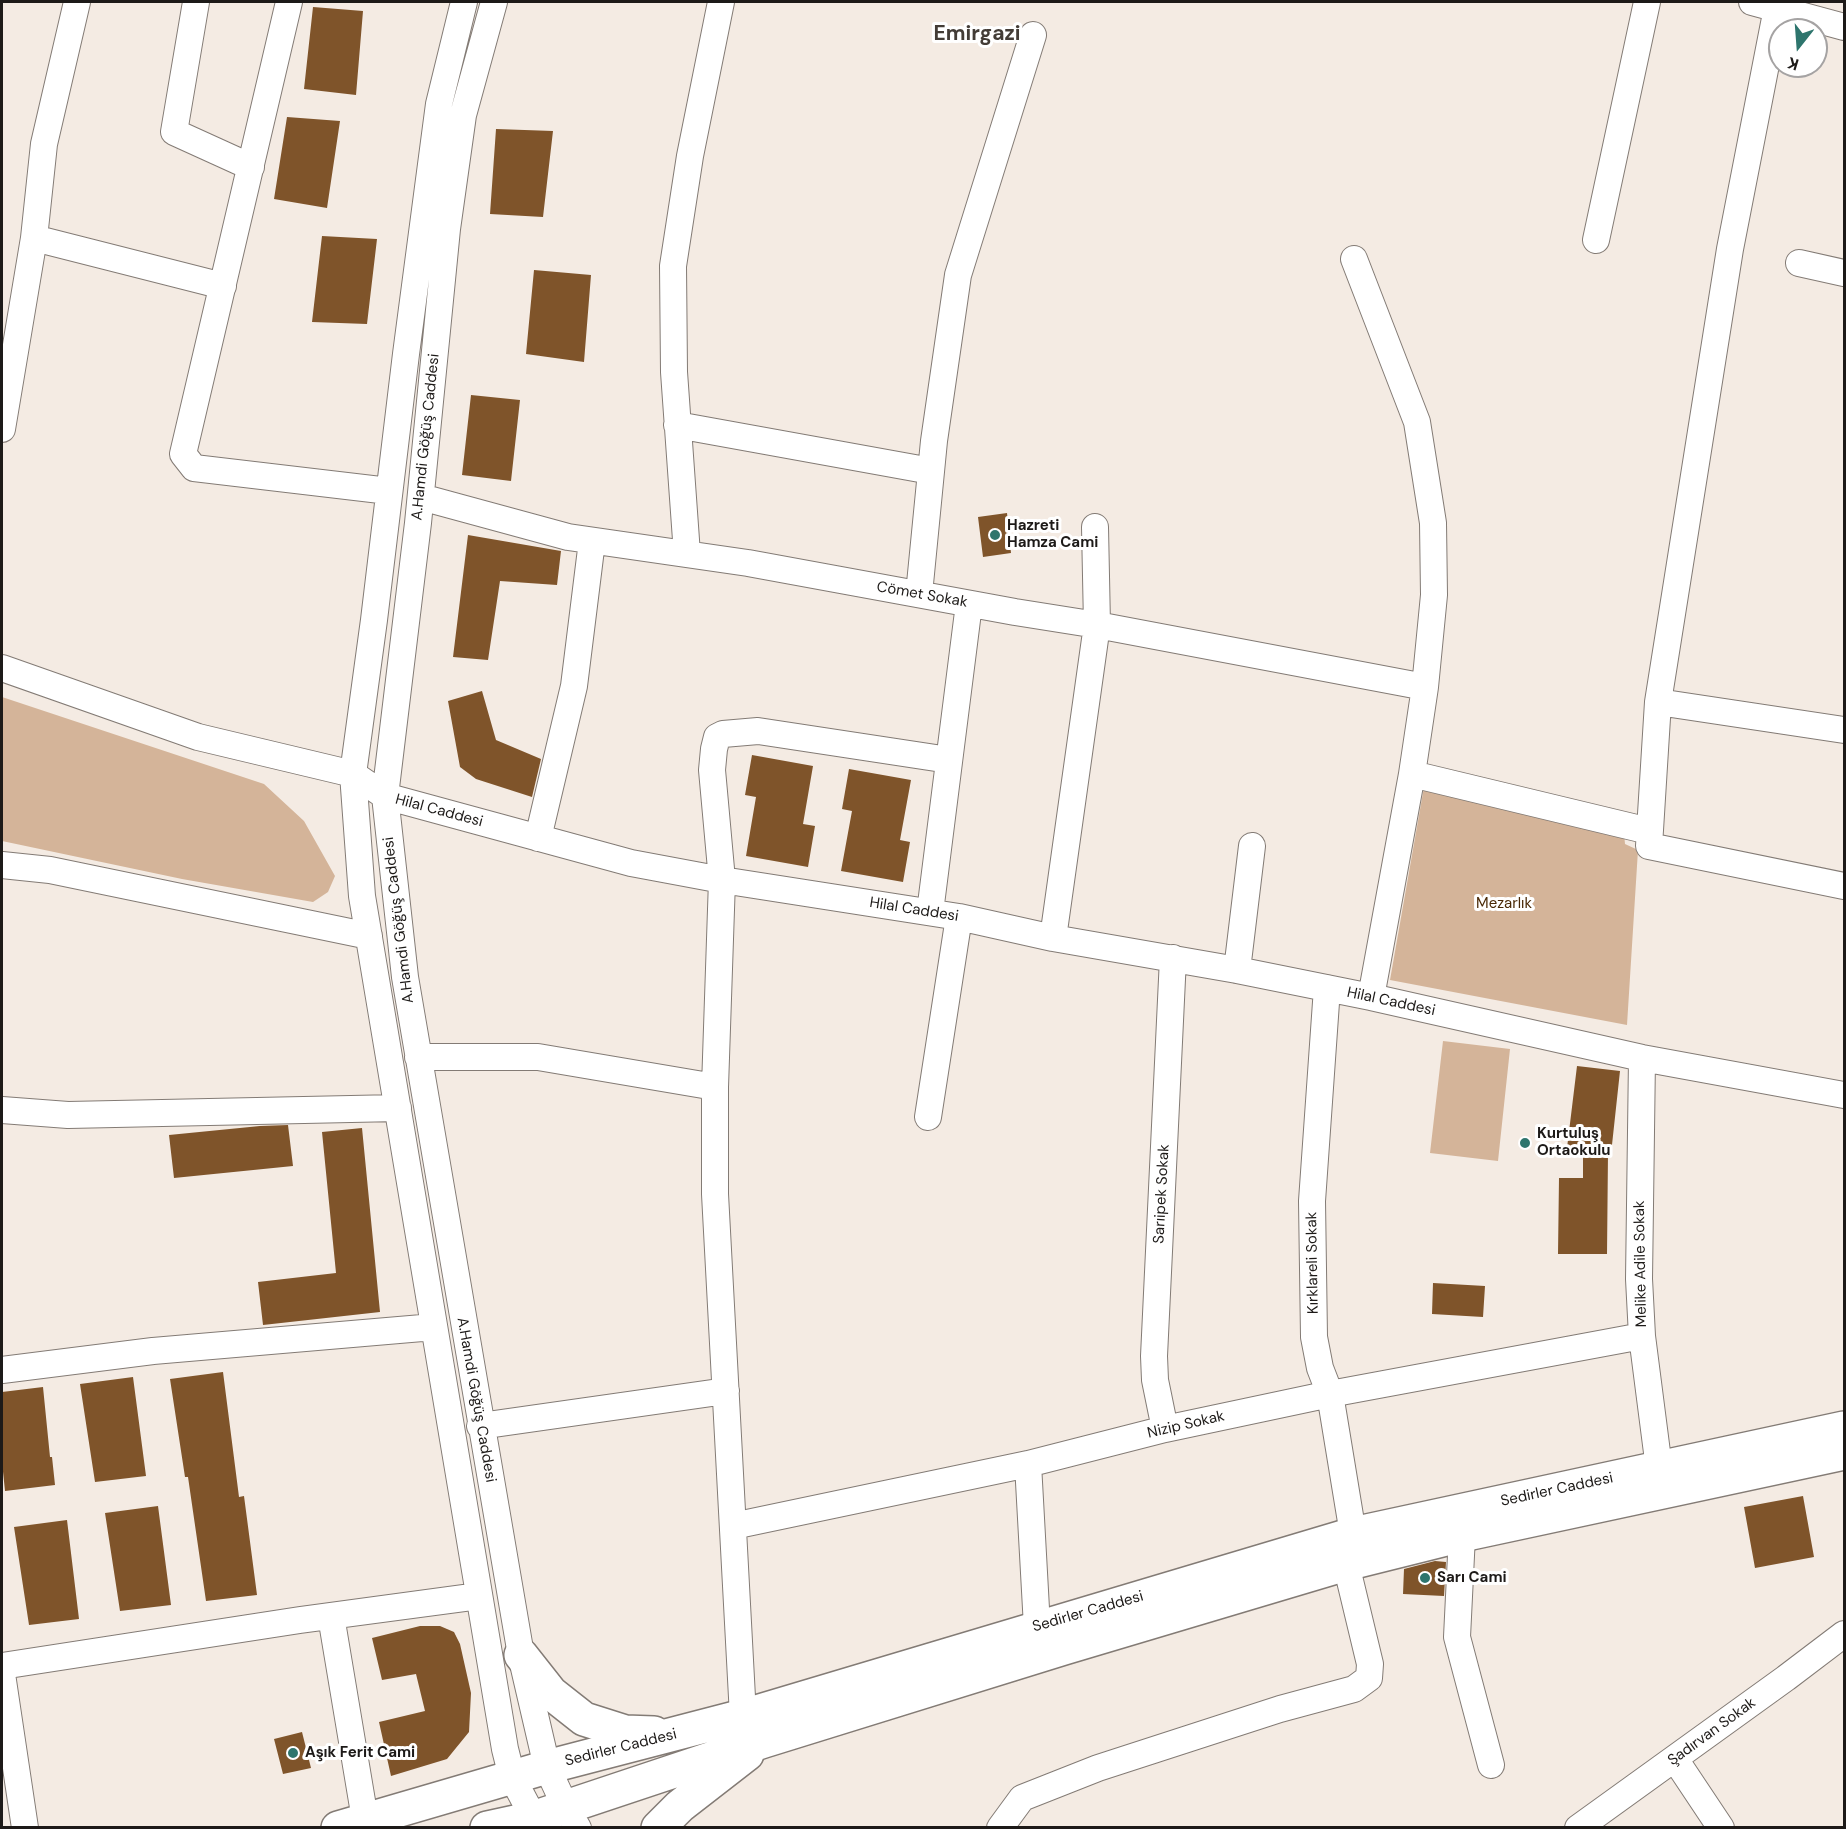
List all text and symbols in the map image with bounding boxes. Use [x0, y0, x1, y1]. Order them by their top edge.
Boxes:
north arrow [1768, 18, 1828, 78]
district label: Emirgazi [934, 21, 1020, 47]
text: K [1785, 52, 1801, 75]
street label: A.Hamdi Göğüş Caddesi [408, 353, 444, 521]
place label: Hazreti Hamza Cami [1007, 517, 1098, 552]
marker: Hazreti Hamza Cami [988, 528, 1002, 542]
street label: Cömet Sokak [875, 578, 969, 612]
street label: Hilal Caddesi [393, 791, 485, 831]
street label: A.Hamdi Göğüş Caddesi [380, 836, 418, 1004]
street label: Hilal Caddesi [868, 894, 960, 926]
park label: Mezarlık [1476, 895, 1532, 913]
street label: Hilal Caddesi [1345, 984, 1437, 1020]
place label: Kurtuluş Ortaokulu [1537, 1125, 1610, 1160]
marker: Kurtuluş Ortaokulu [1518, 1136, 1532, 1150]
street label: Sarıipek Sokak [1150, 1144, 1174, 1244]
street label: Melike Adile Sokak [1631, 1200, 1651, 1328]
street label: Kırklareli Sokak [1303, 1212, 1323, 1314]
street label: A.Hamdi Göğüş Caddesi [453, 1316, 499, 1484]
street label: Nizip Sokak [1146, 1407, 1226, 1443]
street label: Sedirler Caddesi [1499, 1469, 1615, 1511]
place label: Sarı Cami [1437, 1569, 1507, 1587]
marker: Sarı Cami [1418, 1571, 1432, 1585]
street label: Sedirler Caddesi [1030, 1588, 1146, 1636]
street label: Şadırvan Sokak [1665, 1694, 1759, 1770]
street label: Sedirler Caddesi [563, 1725, 679, 1771]
place label: Aşık Ferit Cami [305, 1744, 415, 1762]
marker: Aşık Ferit Cami [286, 1746, 300, 1760]

